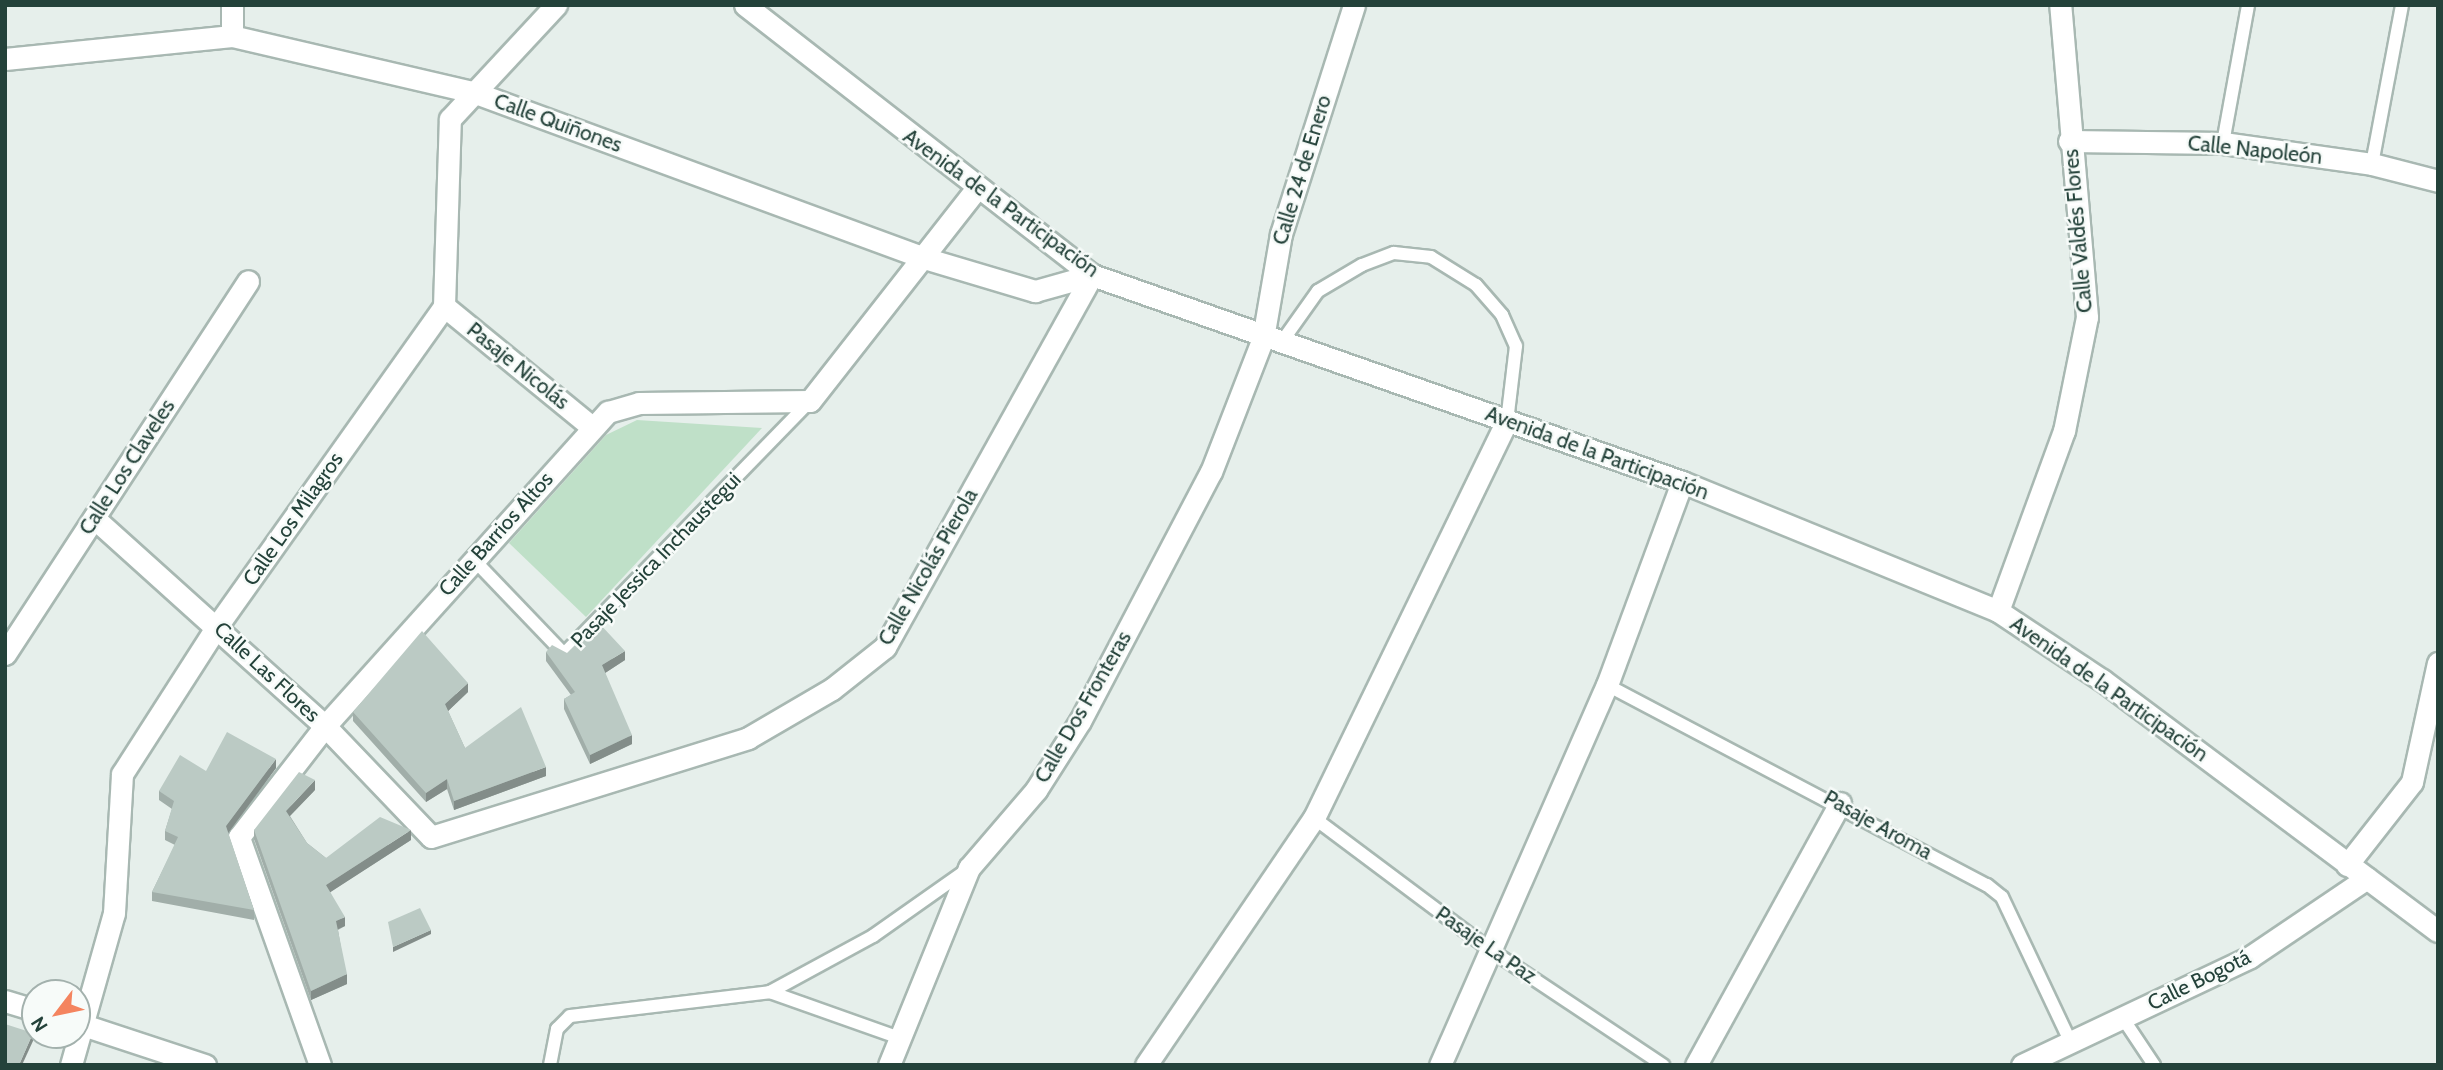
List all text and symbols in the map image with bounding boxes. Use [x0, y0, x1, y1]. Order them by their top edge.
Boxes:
street label: Calle Quiñones [491, 88, 625, 158]
street label: Calle 24 de Enero [1267, 92, 1337, 248]
street label: Avenida de la Participación [898, 124, 1104, 282]
street label: Calle Napoleón [2187, 130, 2323, 170]
street label: Calle Valdés Flores [2058, 148, 2098, 314]
street label: Pasaje Nicolás [462, 317, 574, 415]
street label: Calle Los Claveles [74, 395, 180, 539]
street label: Avenida de la Participación [1482, 401, 1712, 505]
street label: Calle Los Milagros [238, 447, 348, 591]
street label: Calle Barrios Altos [434, 467, 558, 601]
street label: Pasaje Jessica Inchaustegui [566, 467, 746, 653]
street label: Calle Nicolás Pierola [873, 484, 983, 650]
street label: Avenida de la Participación [2005, 611, 2213, 767]
street label: Calle Las Flores [209, 617, 325, 727]
street label: Calle Dos Fronteras [1029, 627, 1137, 787]
street label: Pasaje Aroma [1819, 785, 1937, 865]
street label: Pasaje La Paz [1431, 901, 1541, 989]
street label: Calle Bogotá [2143, 944, 2255, 1016]
north arrow [21, 979, 91, 1049]
text: N [26, 1013, 53, 1036]

